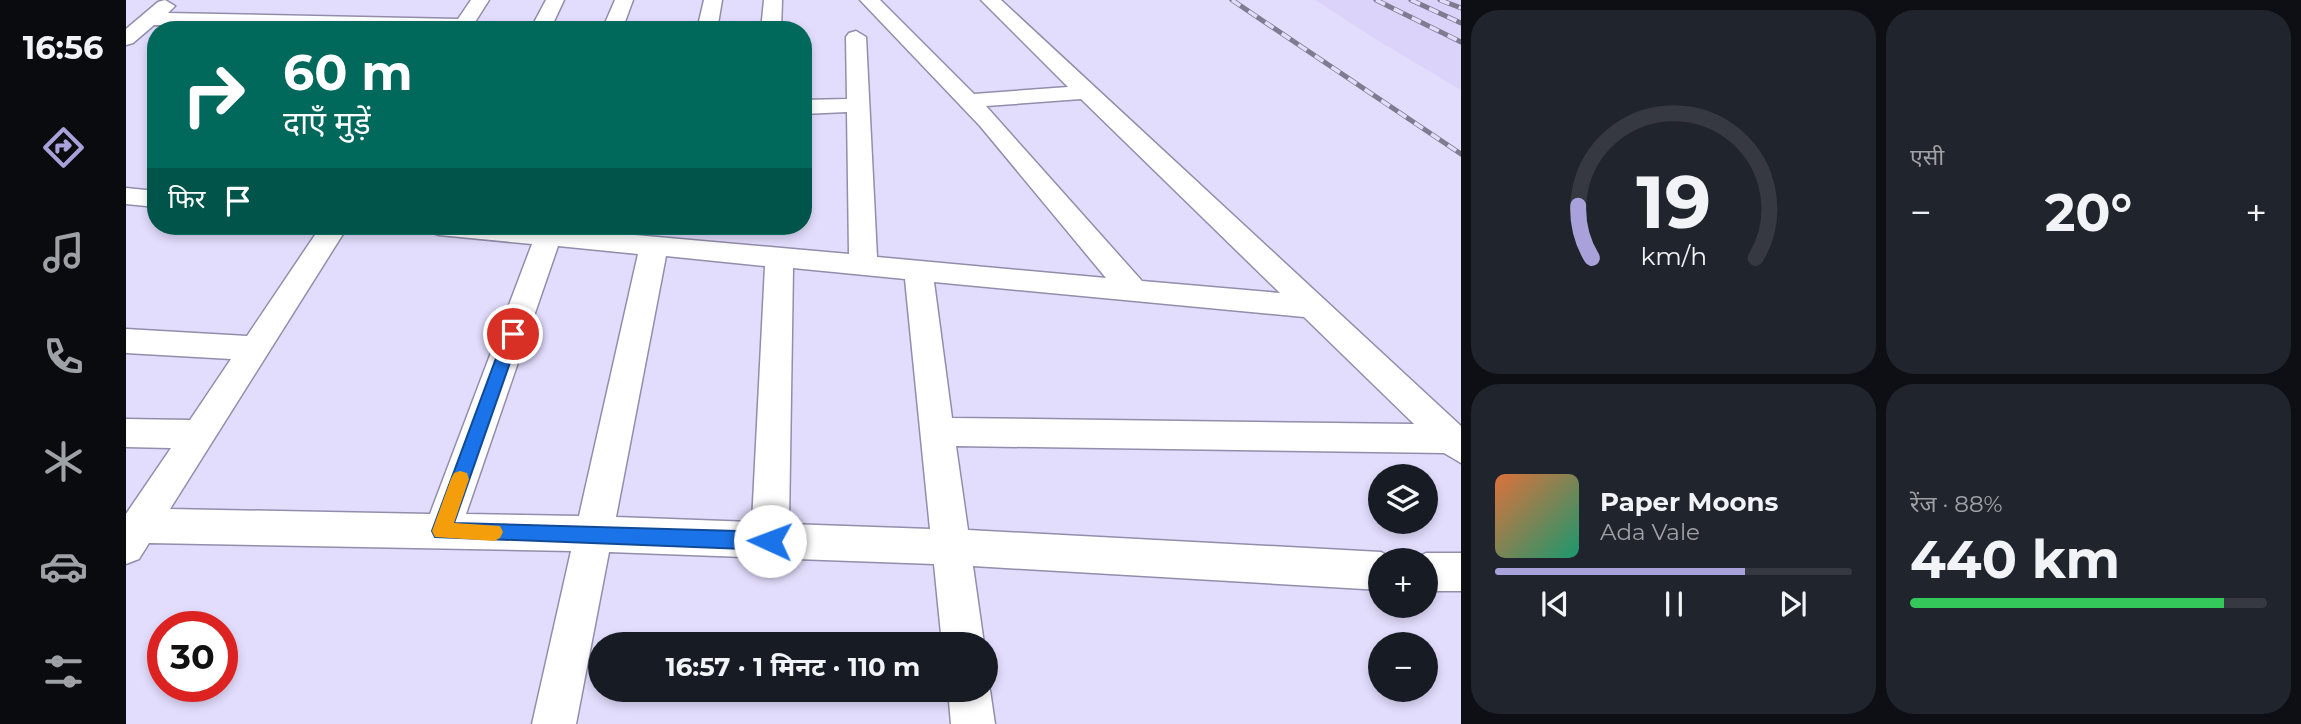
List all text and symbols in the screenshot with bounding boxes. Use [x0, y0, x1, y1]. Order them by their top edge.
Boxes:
text: 16:56 [23, 28, 103, 67]
text: 60 m [283, 43, 413, 102]
icon: right [168, 49, 259, 140]
text: दाएँ मुड़ें [283, 103, 371, 142]
icon: directions [39, 123, 88, 172]
text: एसी [1910, 143, 1944, 171]
text: 19 [1636, 158, 1711, 246]
text: 20° [2045, 181, 2132, 244]
icon: arrive [219, 182, 257, 220]
text: फिर [168, 183, 205, 215]
text: − [1910, 189, 1932, 236]
text: + [2245, 189, 2267, 236]
icon: music [39, 228, 88, 277]
text: km/h [1640, 241, 1707, 271]
pin [483, 304, 543, 364]
icon: arrive [494, 315, 532, 353]
icon: phone [39, 332, 88, 381]
icon: climate [39, 437, 88, 486]
map controls [1368, 464, 1438, 702]
button: layers [1368, 464, 1438, 534]
text: Paper Moons [1600, 486, 1778, 518]
text: रेंज · 88% [1910, 490, 2003, 518]
position arrow [733, 504, 807, 578]
text: Ada Vale [1600, 518, 1700, 546]
text: 440 km [1910, 528, 2120, 591]
icon: car [39, 542, 88, 591]
button: + [1368, 548, 1438, 618]
icon: previous [1536, 585, 1574, 623]
icon: pause [1655, 585, 1693, 623]
icon: next [1774, 585, 1812, 623]
speed limit sign: 30 [147, 611, 238, 702]
button: − [1368, 632, 1438, 702]
icon: filters [39, 647, 88, 696]
text: 16:57 · 1 मिनट · 110 m [666, 651, 920, 683]

